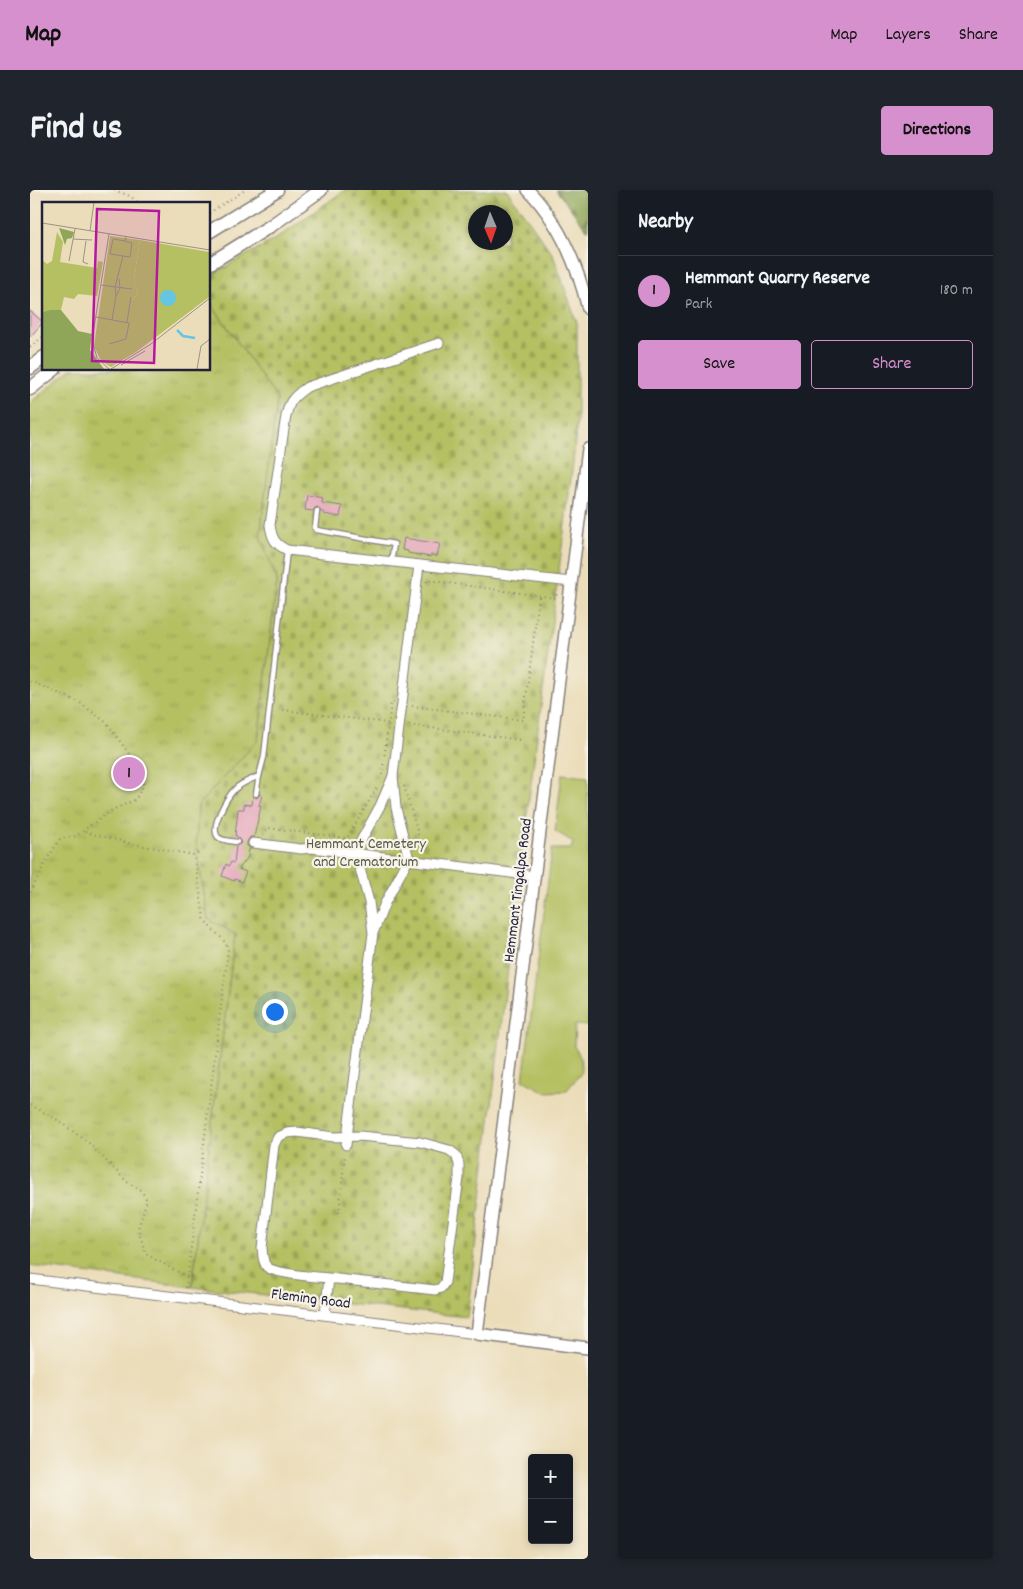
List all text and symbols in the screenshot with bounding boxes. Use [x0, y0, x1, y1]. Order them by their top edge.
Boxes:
text: Map [25, 18, 61, 52]
text: Map [830, 23, 857, 48]
text: Layers [885, 23, 931, 48]
text: Share [959, 23, 998, 48]
text: Find us [30, 105, 122, 155]
button: Directions [881, 106, 993, 155]
inset map [42, 202, 210, 370]
north arrow [468, 205, 513, 250]
text: Nearby [638, 208, 693, 238]
text: Hemmant Quarry Reserve [685, 266, 870, 293]
text: 1 [652, 279, 656, 302]
text: 180 m [940, 279, 973, 302]
text: Park [685, 293, 712, 316]
button: Save [638, 340, 801, 389]
button: Share [811, 340, 973, 389]
pin: 1 [113, 754, 145, 792]
street label: Hemmant Tingalpa Road [498, 817, 539, 964]
park label: Hemmant Cemetery and Crematorium [306, 833, 427, 874]
your location [262, 999, 288, 1025]
street label: Fleming Road [270, 1283, 352, 1316]
map controls [528, 1454, 573, 1544]
button: + [528, 1454, 573, 1499]
button: − [528, 1499, 573, 1544]

